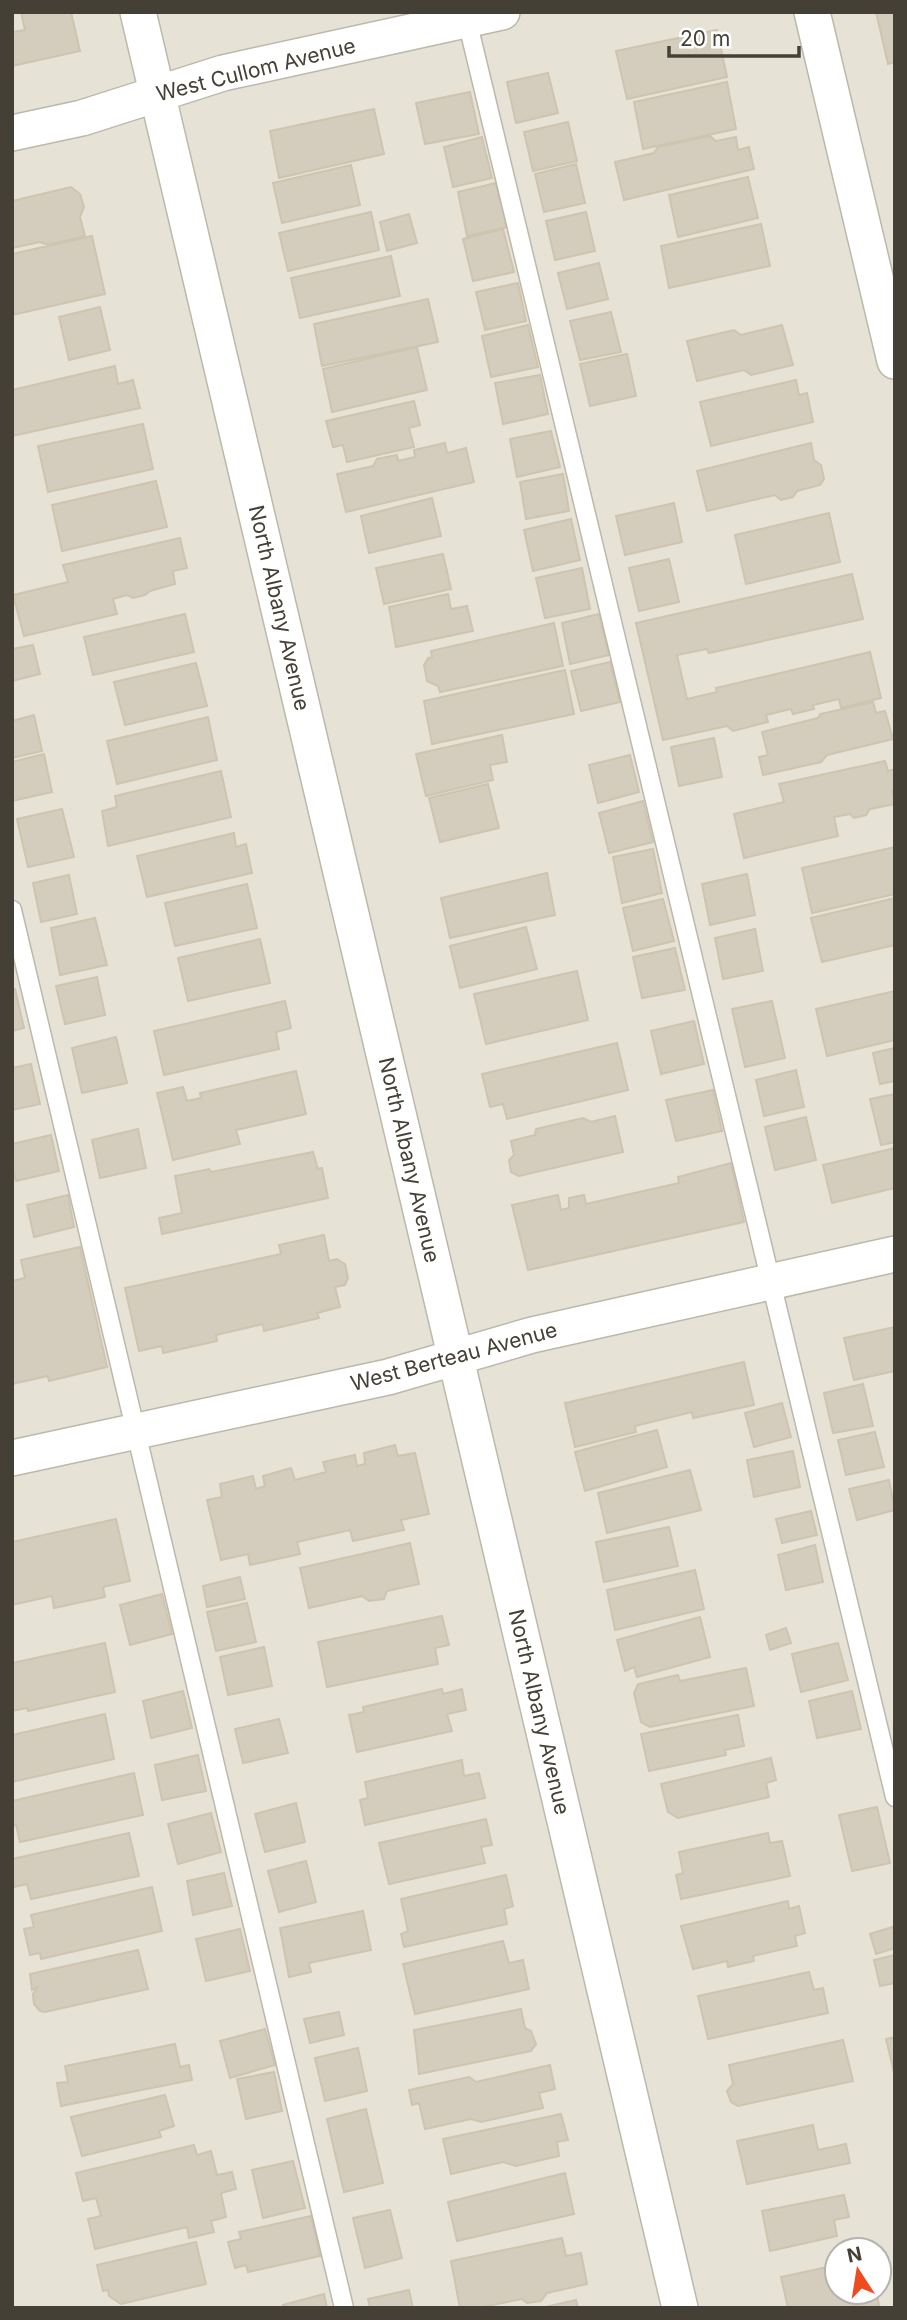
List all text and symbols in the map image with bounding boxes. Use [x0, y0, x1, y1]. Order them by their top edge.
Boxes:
scale bar [669, 14, 799, 58]
text: 20 m [680, 26, 730, 51]
street label: West Cullom Avenue [154, 33, 358, 106]
street label: North Albany Avenue [244, 503, 315, 713]
street label: North Albany Avenue [374, 1055, 445, 1265]
street label: West Berteau Avenue [348, 1317, 560, 1396]
street label: North Albany Avenue [504, 1607, 575, 1817]
north arrow [823, 2236, 893, 2306]
text: N [845, 2242, 864, 2268]

